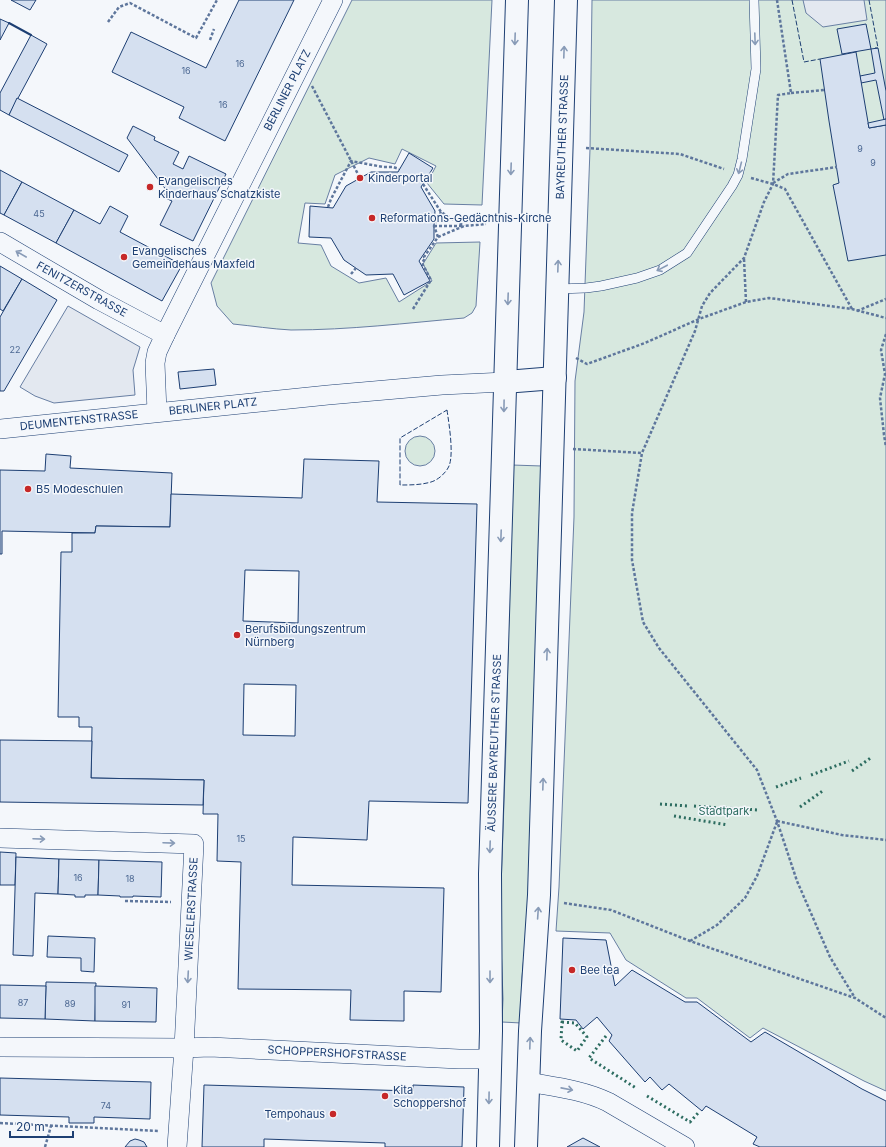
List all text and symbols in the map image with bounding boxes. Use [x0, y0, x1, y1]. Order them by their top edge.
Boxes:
one-way arrow [512, 32, 519, 45]
one-way arrow [751, 32, 759, 45]
one-way arrow [561, 46, 568, 59]
street label: BERLINER PLATZ [261, 47, 313, 133]
house number: 16 [235, 58, 245, 69]
house number: 16 [181, 65, 191, 76]
street label: BAYREUTHER STRASSE [553, 74, 571, 200]
house number: 16 [218, 99, 228, 110]
house number: 9 [857, 143, 863, 154]
house number: 9 [870, 157, 876, 168]
one-way arrow [735, 161, 743, 174]
one-way arrow [508, 162, 515, 175]
place label: Kinderportal [368, 171, 432, 185]
marker: Kinderportal [355, 173, 365, 183]
place label: Evangelisches Kinderhaus Schatzkiste [158, 174, 280, 201]
marker: Evangelisches Kinderhaus Schatzkiste [145, 182, 155, 192]
house number: 45 [33, 208, 45, 219]
place label: Reformations-Gedächtnis-Kirche [380, 211, 551, 225]
marker: Reformations-Gedächtnis-Kirche [367, 213, 377, 223]
place label: Evangelisches Gemeindehaus Maxfeld [132, 244, 255, 271]
one-way arrow [15, 250, 27, 258]
marker: Evangelisches Gemeindehaus Maxfeld [119, 252, 129, 262]
street label: FENITZERSTRASSE [34, 258, 130, 320]
one-way arrow [554, 260, 562, 273]
one-way arrow [656, 265, 668, 272]
one-way arrow [504, 292, 511, 305]
house number: 22 [10, 344, 20, 355]
street label: BERLINER PLATZ [168, 394, 258, 418]
one-way arrow [500, 399, 508, 412]
street label: DEUMENTENSTRASSE [19, 407, 139, 433]
place label: B5 Modeschulen [36, 482, 123, 496]
marker: B5 Modeschulen [23, 484, 33, 494]
one-way arrow [497, 529, 504, 542]
place label: Berufsbildungszentrum Nürnberg [245, 622, 366, 649]
marker: Berufsbildungszentrum Nürnberg [232, 630, 242, 640]
one-way arrow [543, 648, 550, 661]
street label: ÄUSSERE BAYREUTHER STRASSE [484, 654, 504, 832]
one-way arrow [539, 778, 546, 791]
park label: Stadtpark [699, 804, 749, 818]
house number: 15 [236, 833, 246, 844]
one-way arrow [32, 835, 45, 843]
one-way arrow [162, 840, 175, 847]
one-way arrow [487, 840, 494, 853]
street label: WIESELERSTRASSE [181, 857, 201, 961]
house number: 16 [73, 872, 83, 883]
house number: 18 [125, 873, 135, 884]
one-way arrow [535, 907, 542, 920]
place label: Bee tea [580, 963, 619, 977]
marker: Bee tea [567, 965, 577, 975]
one-way arrow [184, 970, 191, 983]
one-way arrow [486, 970, 494, 983]
house number: 87 [18, 997, 28, 1008]
house number: 89 [64, 998, 76, 1009]
house number: 91 [121, 999, 131, 1010]
one-way arrow [526, 1037, 534, 1050]
street label: SCHOPPERSHOFSTRASSE [267, 1042, 407, 1064]
place label: Kita Schoppershof [393, 1083, 466, 1110]
one-way arrow [560, 1085, 573, 1093]
marker: Kita Schoppershof [380, 1091, 390, 1101]
one-way arrow [485, 1091, 493, 1104]
house number: 74 [101, 1100, 111, 1111]
place label: Tempohaus [264, 1107, 325, 1121]
marker: Tempohaus [328, 1109, 338, 1119]
scale bar [10, 1113, 73, 1139]
text: 20 m [16, 1119, 45, 1134]

